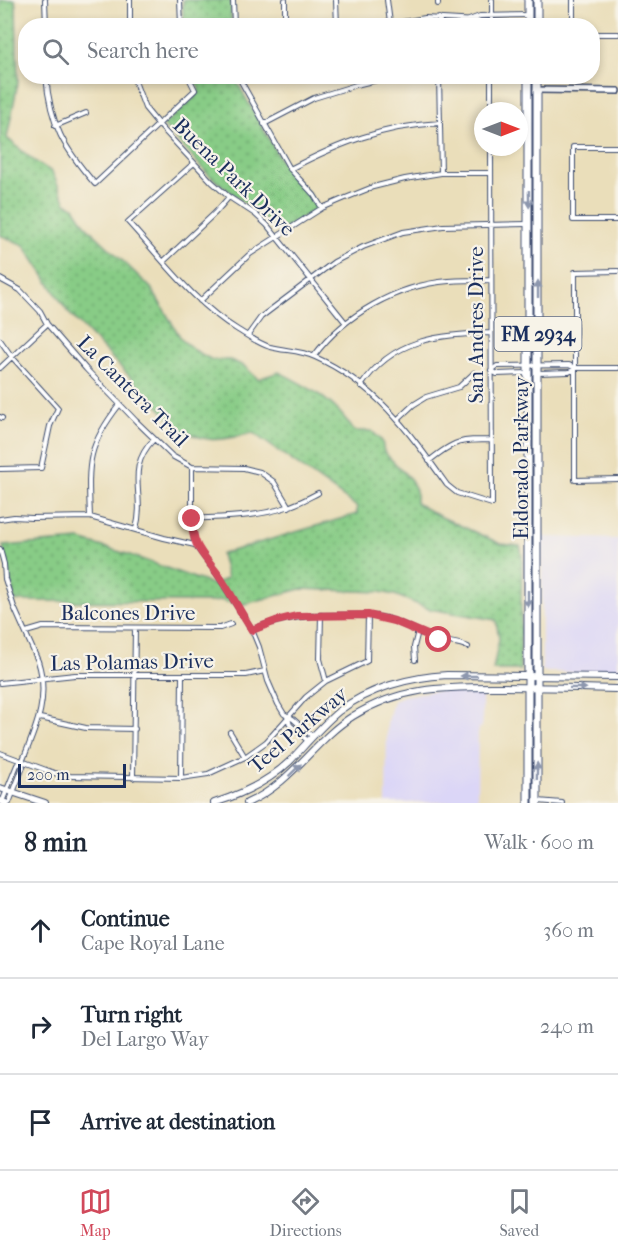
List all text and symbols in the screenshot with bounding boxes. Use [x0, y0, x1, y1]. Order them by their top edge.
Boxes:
search box [18, 18, 600, 84]
icon: search [39, 35, 72, 68]
text: Search here [87, 38, 199, 64]
north arrow [474, 102, 528, 156]
street label: Buena Park Drive [168, 113, 300, 241]
one-way arrow [524, 190, 534, 209]
street label: San Andres Drive [464, 246, 488, 404]
one-way arrow [533, 280, 543, 299]
road number: FM 2934 [494, 317, 582, 351]
street label: La Cantera Trail [72, 330, 194, 452]
street label: Eldorado Parkway [509, 375, 533, 540]
route end [178, 505, 204, 531]
one-way arrow [523, 589, 533, 608]
street label: Balcones Drive [61, 601, 195, 625]
route start [425, 626, 451, 652]
street label: Las Polamas Drive [50, 649, 214, 675]
one-way arrow [460, 671, 479, 680]
street label: Teel Parkway [244, 681, 353, 778]
one-way arrow [568, 683, 587, 693]
scale bar [18, 761, 126, 788]
one-way arrow [532, 761, 542, 780]
one-way arrow [288, 763, 303, 777]
text: 200 m [27, 765, 70, 784]
text: 8 min [24, 827, 87, 858]
text: Walk · 600 m [484, 831, 594, 854]
text: Continue [81, 906, 170, 932]
icon: ahead [24, 914, 57, 947]
text: 360 m [543, 919, 594, 942]
text: Cape Royal Lane [81, 932, 225, 955]
text: Turn right [81, 1002, 182, 1028]
icon: right [24, 1010, 57, 1043]
text: 240 m [540, 1015, 594, 1038]
text: Del Largo Way [81, 1028, 209, 1051]
icon: arrive [24, 1106, 57, 1139]
text: Arrive at destination [81, 1109, 275, 1135]
tab: Map [79, 1185, 112, 1240]
tab: Directions [270, 1185, 342, 1240]
tab: Saved [499, 1185, 539, 1240]

